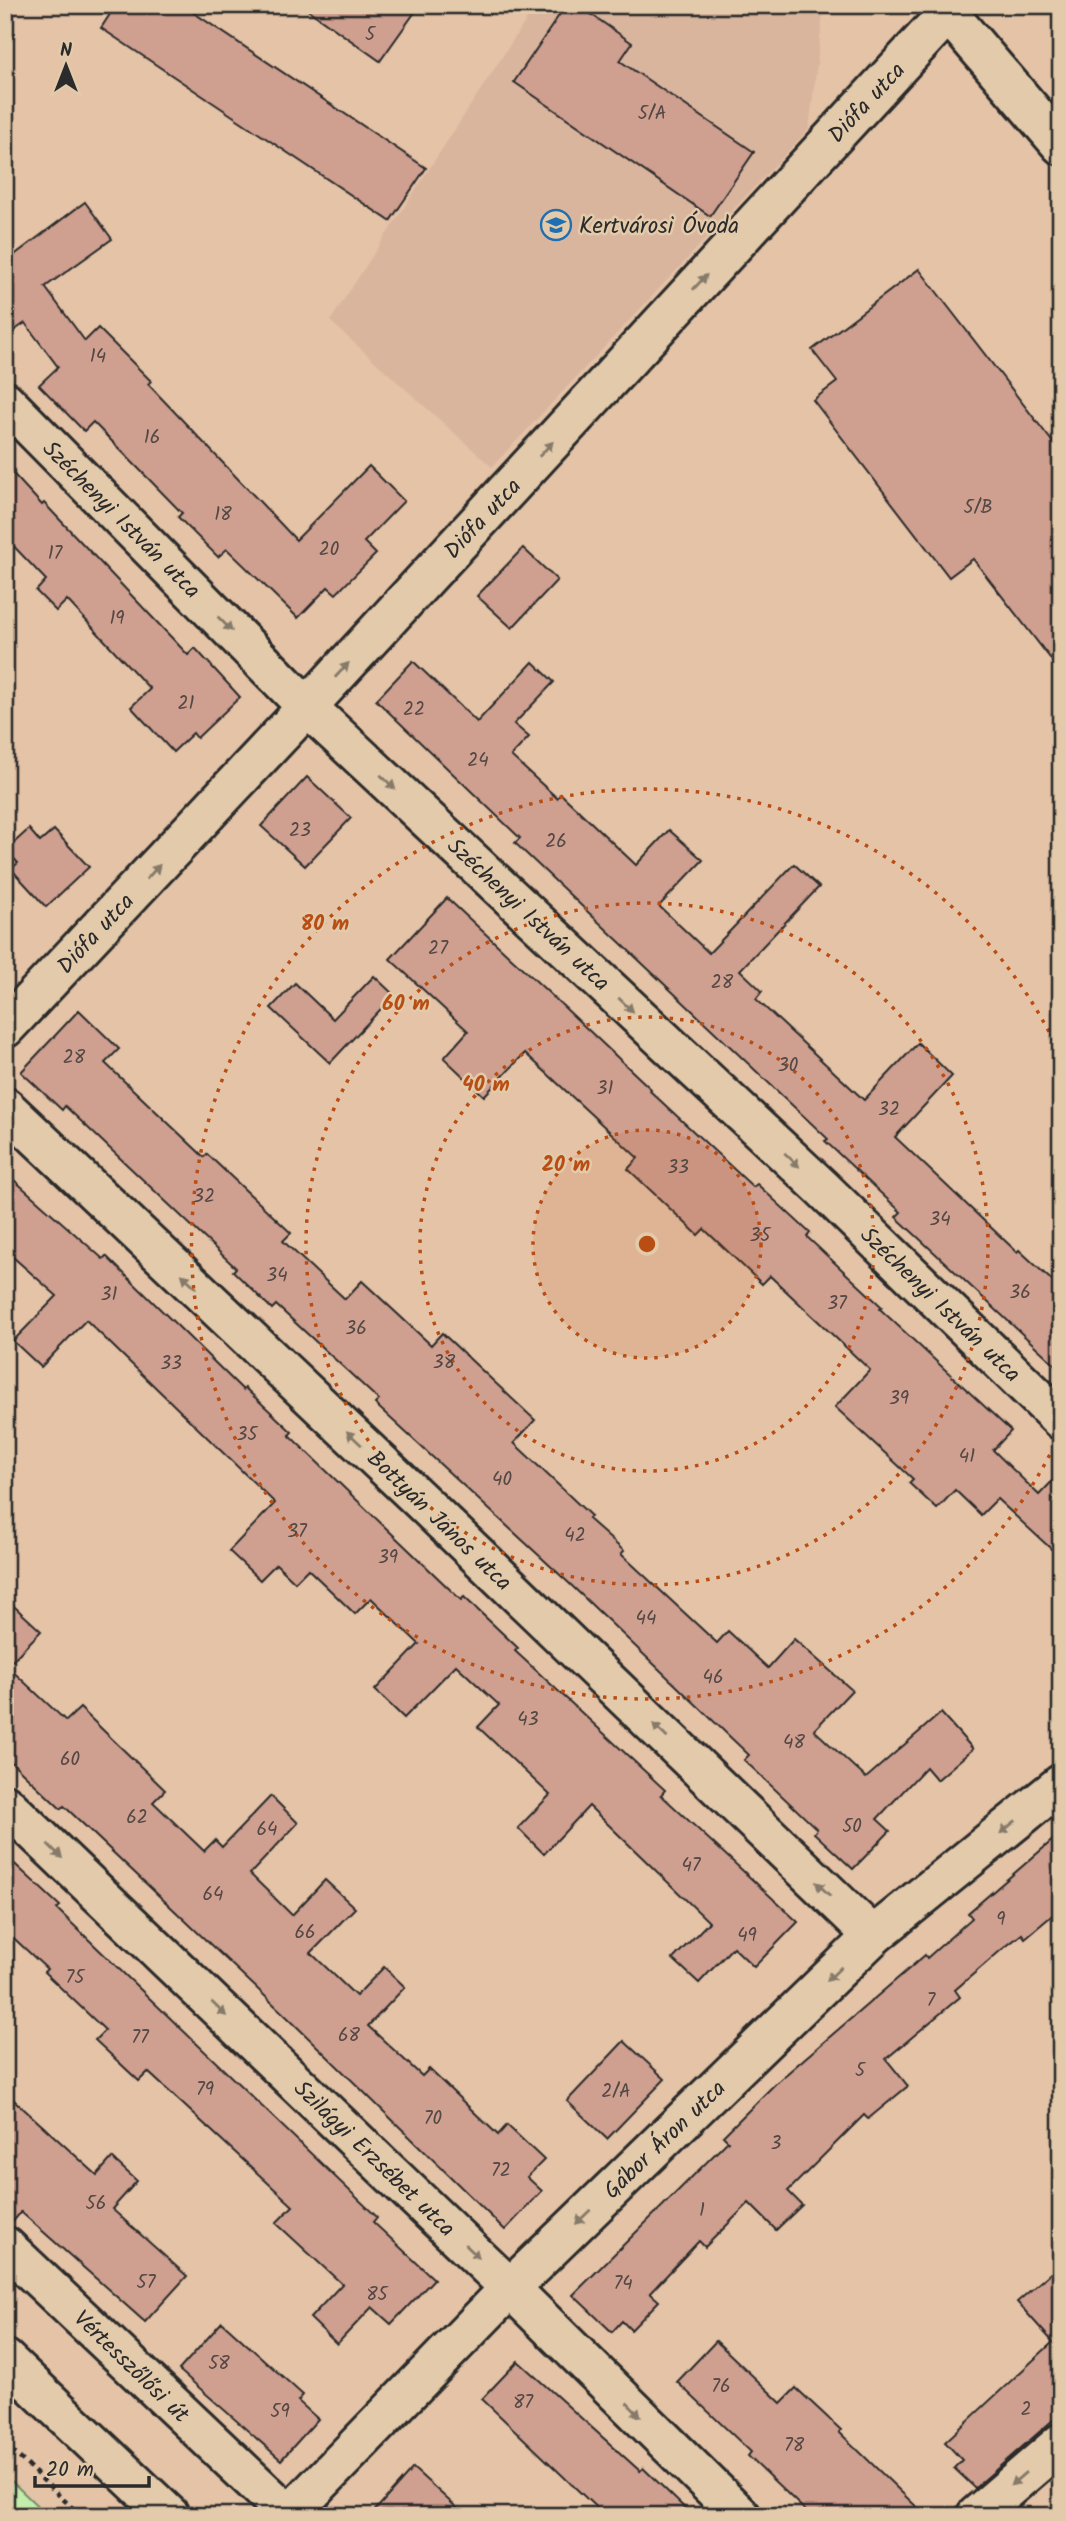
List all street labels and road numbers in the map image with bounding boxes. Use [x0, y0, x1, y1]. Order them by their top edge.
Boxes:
street label: Diófa utca [820, 54, 915, 152]
street label: Széchenyi István utca [33, 433, 208, 608]
street label: Diófa utca [436, 470, 531, 568]
street label: Széchenyi István utca [438, 830, 617, 1001]
street label: Diófa utca [49, 885, 144, 983]
street label: Széchenyi István utca [851, 1219, 1028, 1392]
street label: Bottyán János utca [358, 1442, 520, 1600]
street label: Szilágyi Erzsébet utca [284, 2072, 463, 2246]
street label: Gábor Áron utca [596, 2072, 735, 2209]
street label: Vértesszőlősi út [64, 2302, 198, 2433]

